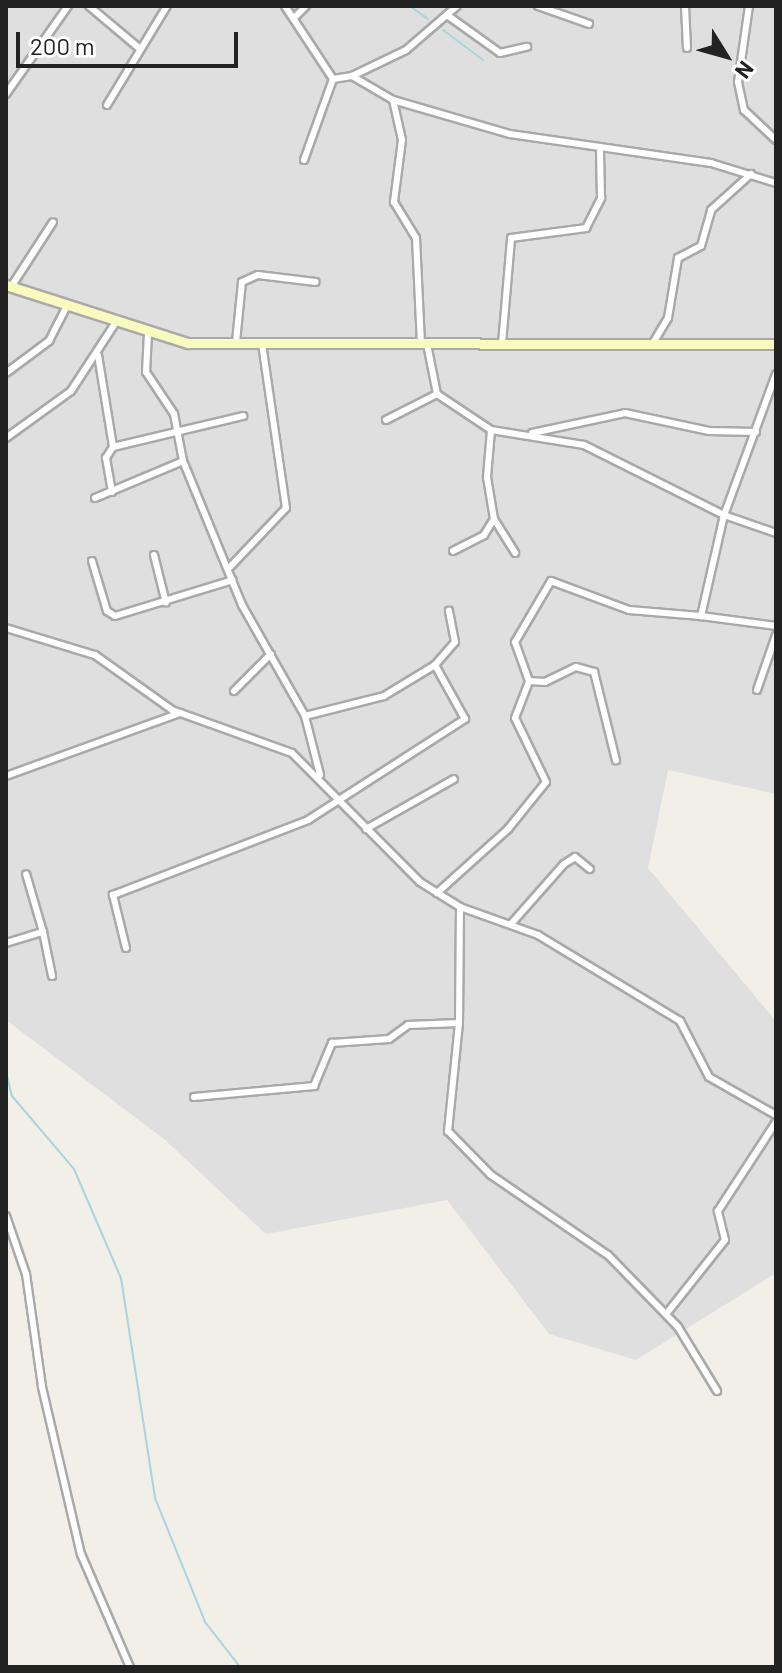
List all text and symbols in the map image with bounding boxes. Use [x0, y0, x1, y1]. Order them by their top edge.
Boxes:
scale bar [20, 16, 242, 66]
north arrow [686, 16, 766, 96]
text: 200 m [30, 31, 95, 60]
text: N [730, 57, 760, 84]

